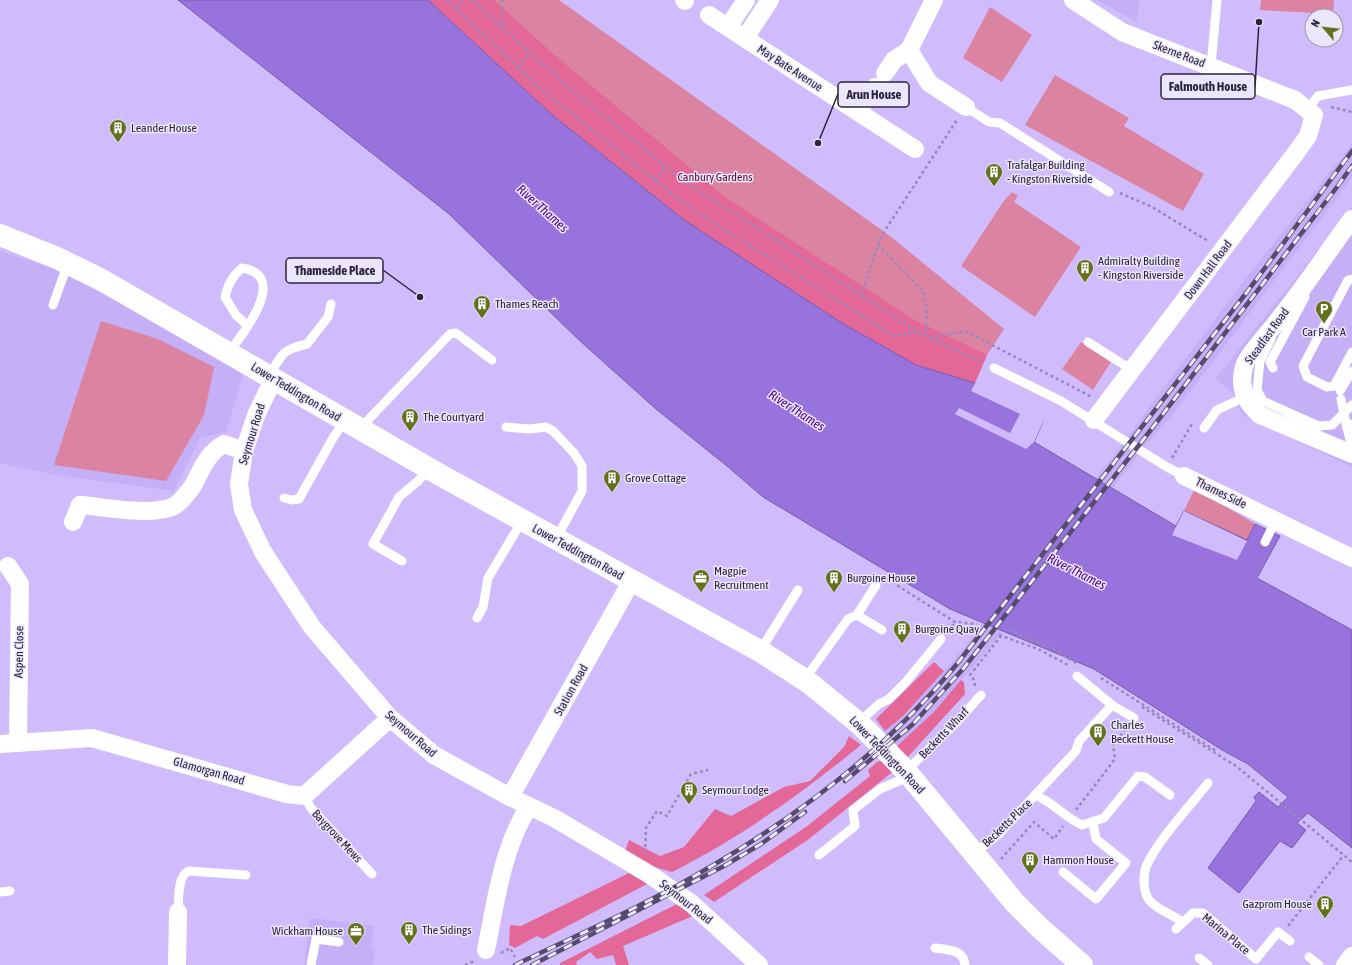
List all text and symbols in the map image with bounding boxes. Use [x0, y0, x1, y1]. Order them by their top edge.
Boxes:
north arrow [1304, 8, 1344, 48]
text: N [1308, 18, 1322, 29]
street label: Skerne Road [1151, 38, 1207, 70]
street label: May Bate Avenue [755, 42, 825, 94]
callout: Falmouth House [1161, 74, 1255, 99]
text: Falmouth House [1169, 79, 1247, 94]
callout: Arun House [838, 82, 909, 107]
text: Arun House [845, 87, 902, 102]
building icon: Leander House [108, 118, 128, 143]
place label: Leander House [131, 121, 197, 135]
place label: Trafalgar Building - Kingston Riverside [1007, 158, 1093, 186]
building icon: Trafalgar Building - Kingston Riverside [984, 162, 1004, 187]
park label: Canbury Gardens [677, 170, 753, 184]
water label: River Thames [514, 181, 572, 236]
street label: Down Hall Road [1181, 238, 1235, 302]
place label: Admiralty Building - Kingston Riverside [1098, 254, 1184, 282]
callout: Thameside Place [286, 258, 383, 283]
building icon: Admiralty Building - Kingston Riverside [1075, 258, 1095, 283]
text: Thameside Place [294, 263, 376, 278]
building icon: Thames Reach [472, 294, 492, 319]
place label: Thames Reach [495, 297, 559, 311]
parking icon: Car Park A [1314, 299, 1334, 324]
street label: Steadfast Road [1242, 305, 1292, 367]
place label: Car Park A [1302, 325, 1346, 339]
street label: Lower Teddington Road [249, 360, 343, 424]
water label: River Thames [766, 387, 828, 434]
street label: Seymour Road [236, 402, 268, 466]
building icon: The Courtyard [400, 407, 420, 432]
place label: The Courtyard [423, 410, 484, 424]
building icon: Grove Cottage [602, 468, 622, 493]
place label: Grove Cottage [625, 471, 686, 485]
street label: Thames Side [1193, 475, 1249, 511]
street label: Lower Teddington Road [530, 521, 626, 583]
water label: River Thames [1045, 550, 1109, 593]
place label: Magpie Recruitment [714, 564, 769, 592]
office icon: Magpie Recruitment [691, 568, 711, 593]
building icon: Burgoine House [824, 568, 844, 593]
place label: Burgoine House [847, 571, 916, 585]
building icon: Burgoine Quay [892, 619, 912, 644]
place label: Burgoine Quay [915, 622, 979, 636]
street label: Aspen Close [12, 626, 26, 678]
street label: Station Road [551, 662, 591, 718]
street label: Becketts Wharf [916, 704, 972, 761]
street label: Seymour Road [382, 708, 440, 760]
street label: Lower Teddington Road [846, 713, 928, 797]
place label: Charles Beckett House [1111, 718, 1174, 746]
building icon: Charles Beckett House [1088, 722, 1108, 747]
street label: Glamorgan Road [172, 754, 246, 788]
building icon: Seymour Lodge [679, 780, 699, 805]
place label: Seymour Lodge [702, 783, 769, 797]
street label: Becketts Place [979, 796, 1035, 850]
street label: Baygrove Mews [309, 807, 365, 865]
building icon: Hammon House [1020, 850, 1040, 875]
place label: Hammon House [1043, 853, 1114, 867]
street label: Seymour Road [657, 877, 715, 927]
building icon: Gazprom House [1315, 894, 1335, 919]
place label: Gazprom House [1242, 897, 1312, 911]
street label: Marina Place [1199, 910, 1253, 958]
building icon: The Sidings [399, 920, 419, 945]
office icon: Wickham House [346, 921, 366, 946]
place label: The Sidings [422, 923, 471, 937]
place label: Wickham House [272, 924, 343, 938]

